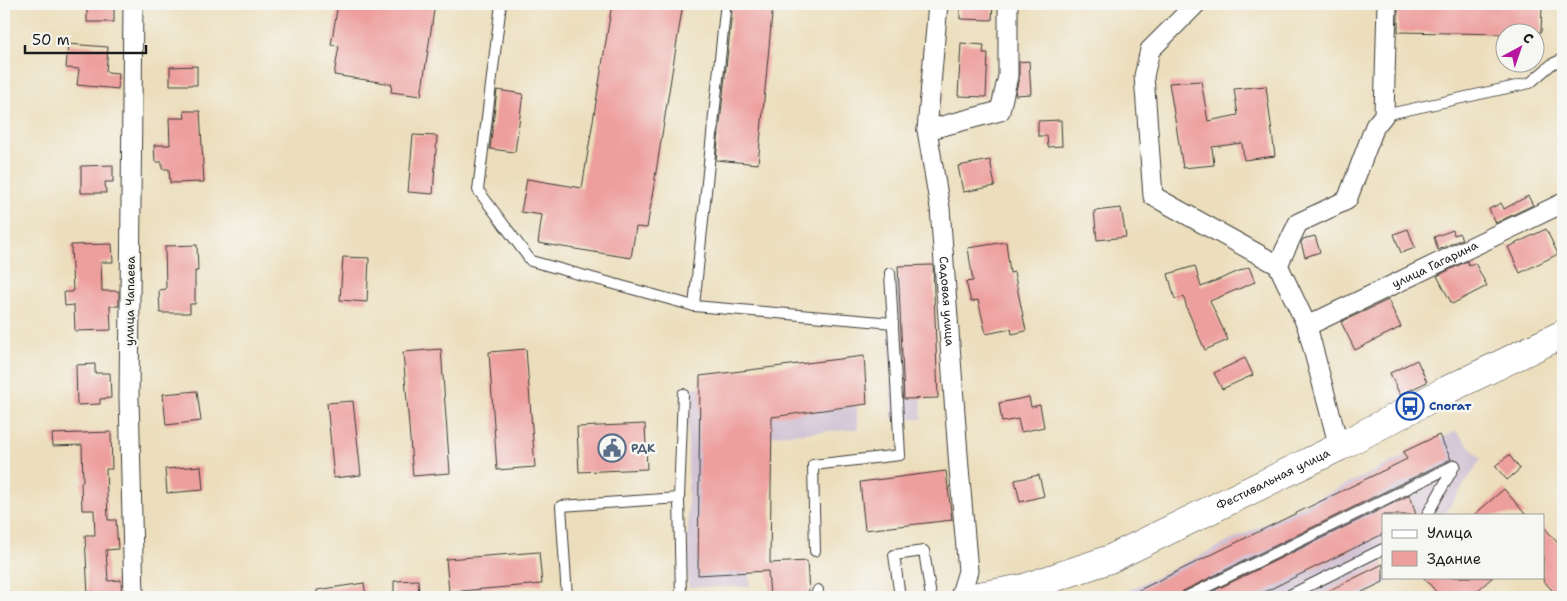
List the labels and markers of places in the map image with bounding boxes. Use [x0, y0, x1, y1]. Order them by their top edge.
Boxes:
bus stop icon: Спогат [1395, 391, 1425, 421]
place label: Спогат [1429, 398, 1472, 414]
public building icon: РДК [597, 433, 627, 463]
place label: РДК [631, 440, 656, 456]

